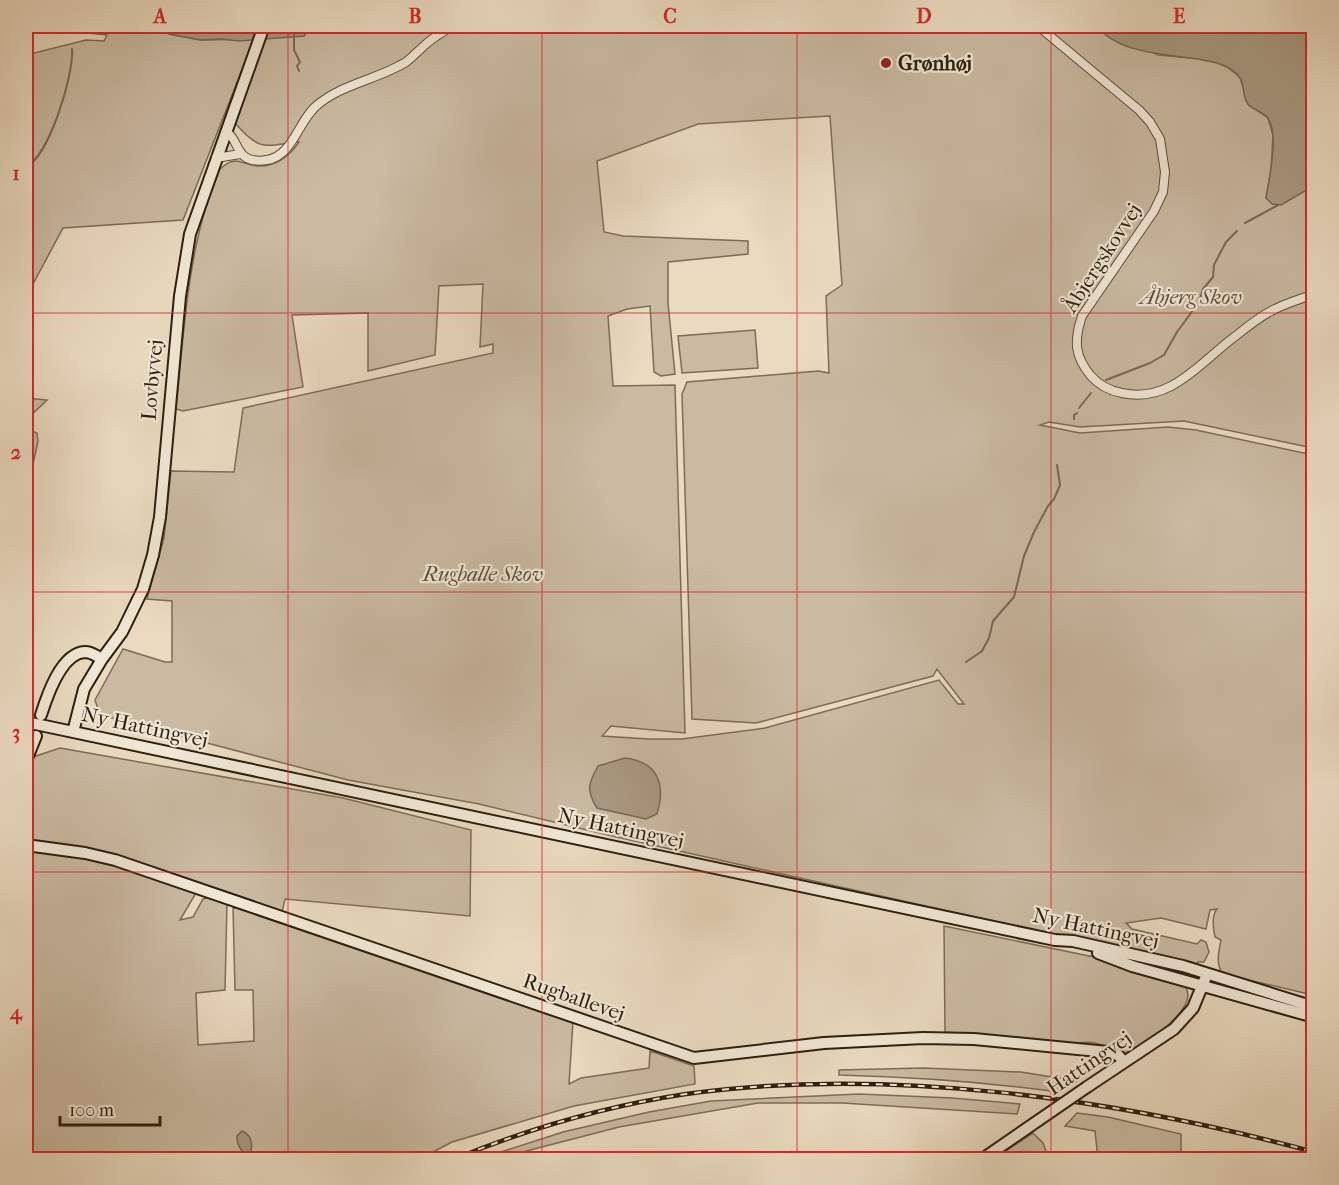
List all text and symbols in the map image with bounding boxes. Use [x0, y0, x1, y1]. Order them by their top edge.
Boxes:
text: A [152, 5, 168, 28]
text: B [408, 5, 422, 28]
text: C [663, 5, 677, 28]
text: D [916, 5, 932, 28]
text: E [1173, 5, 1185, 28]
place label: Grønhøj [898, 51, 972, 75]
marker: Grønhøj [879, 56, 893, 70]
text: 1 [12, 162, 20, 185]
street label: Åbjergskovvej [1057, 199, 1146, 318]
park label: Åbjerg Skov [1137, 284, 1242, 309]
street label: Lovbyvej [137, 339, 167, 421]
text: 2 [11, 441, 21, 464]
park label: Rugballe Skov [421, 562, 543, 586]
street label: Ny Hattingvej [80, 702, 210, 752]
text: 3 [12, 721, 20, 744]
street label: Ny Hattingvej [556, 803, 686, 853]
street label: Ny Hattingvej [1031, 903, 1161, 953]
street label: Rugballevej [520, 968, 628, 1026]
text: 4 [9, 1001, 23, 1025]
street label: Hattingvej [1042, 1026, 1136, 1100]
scale bar [60, 1089, 160, 1127]
text: 100 m [69, 1100, 114, 1121]

